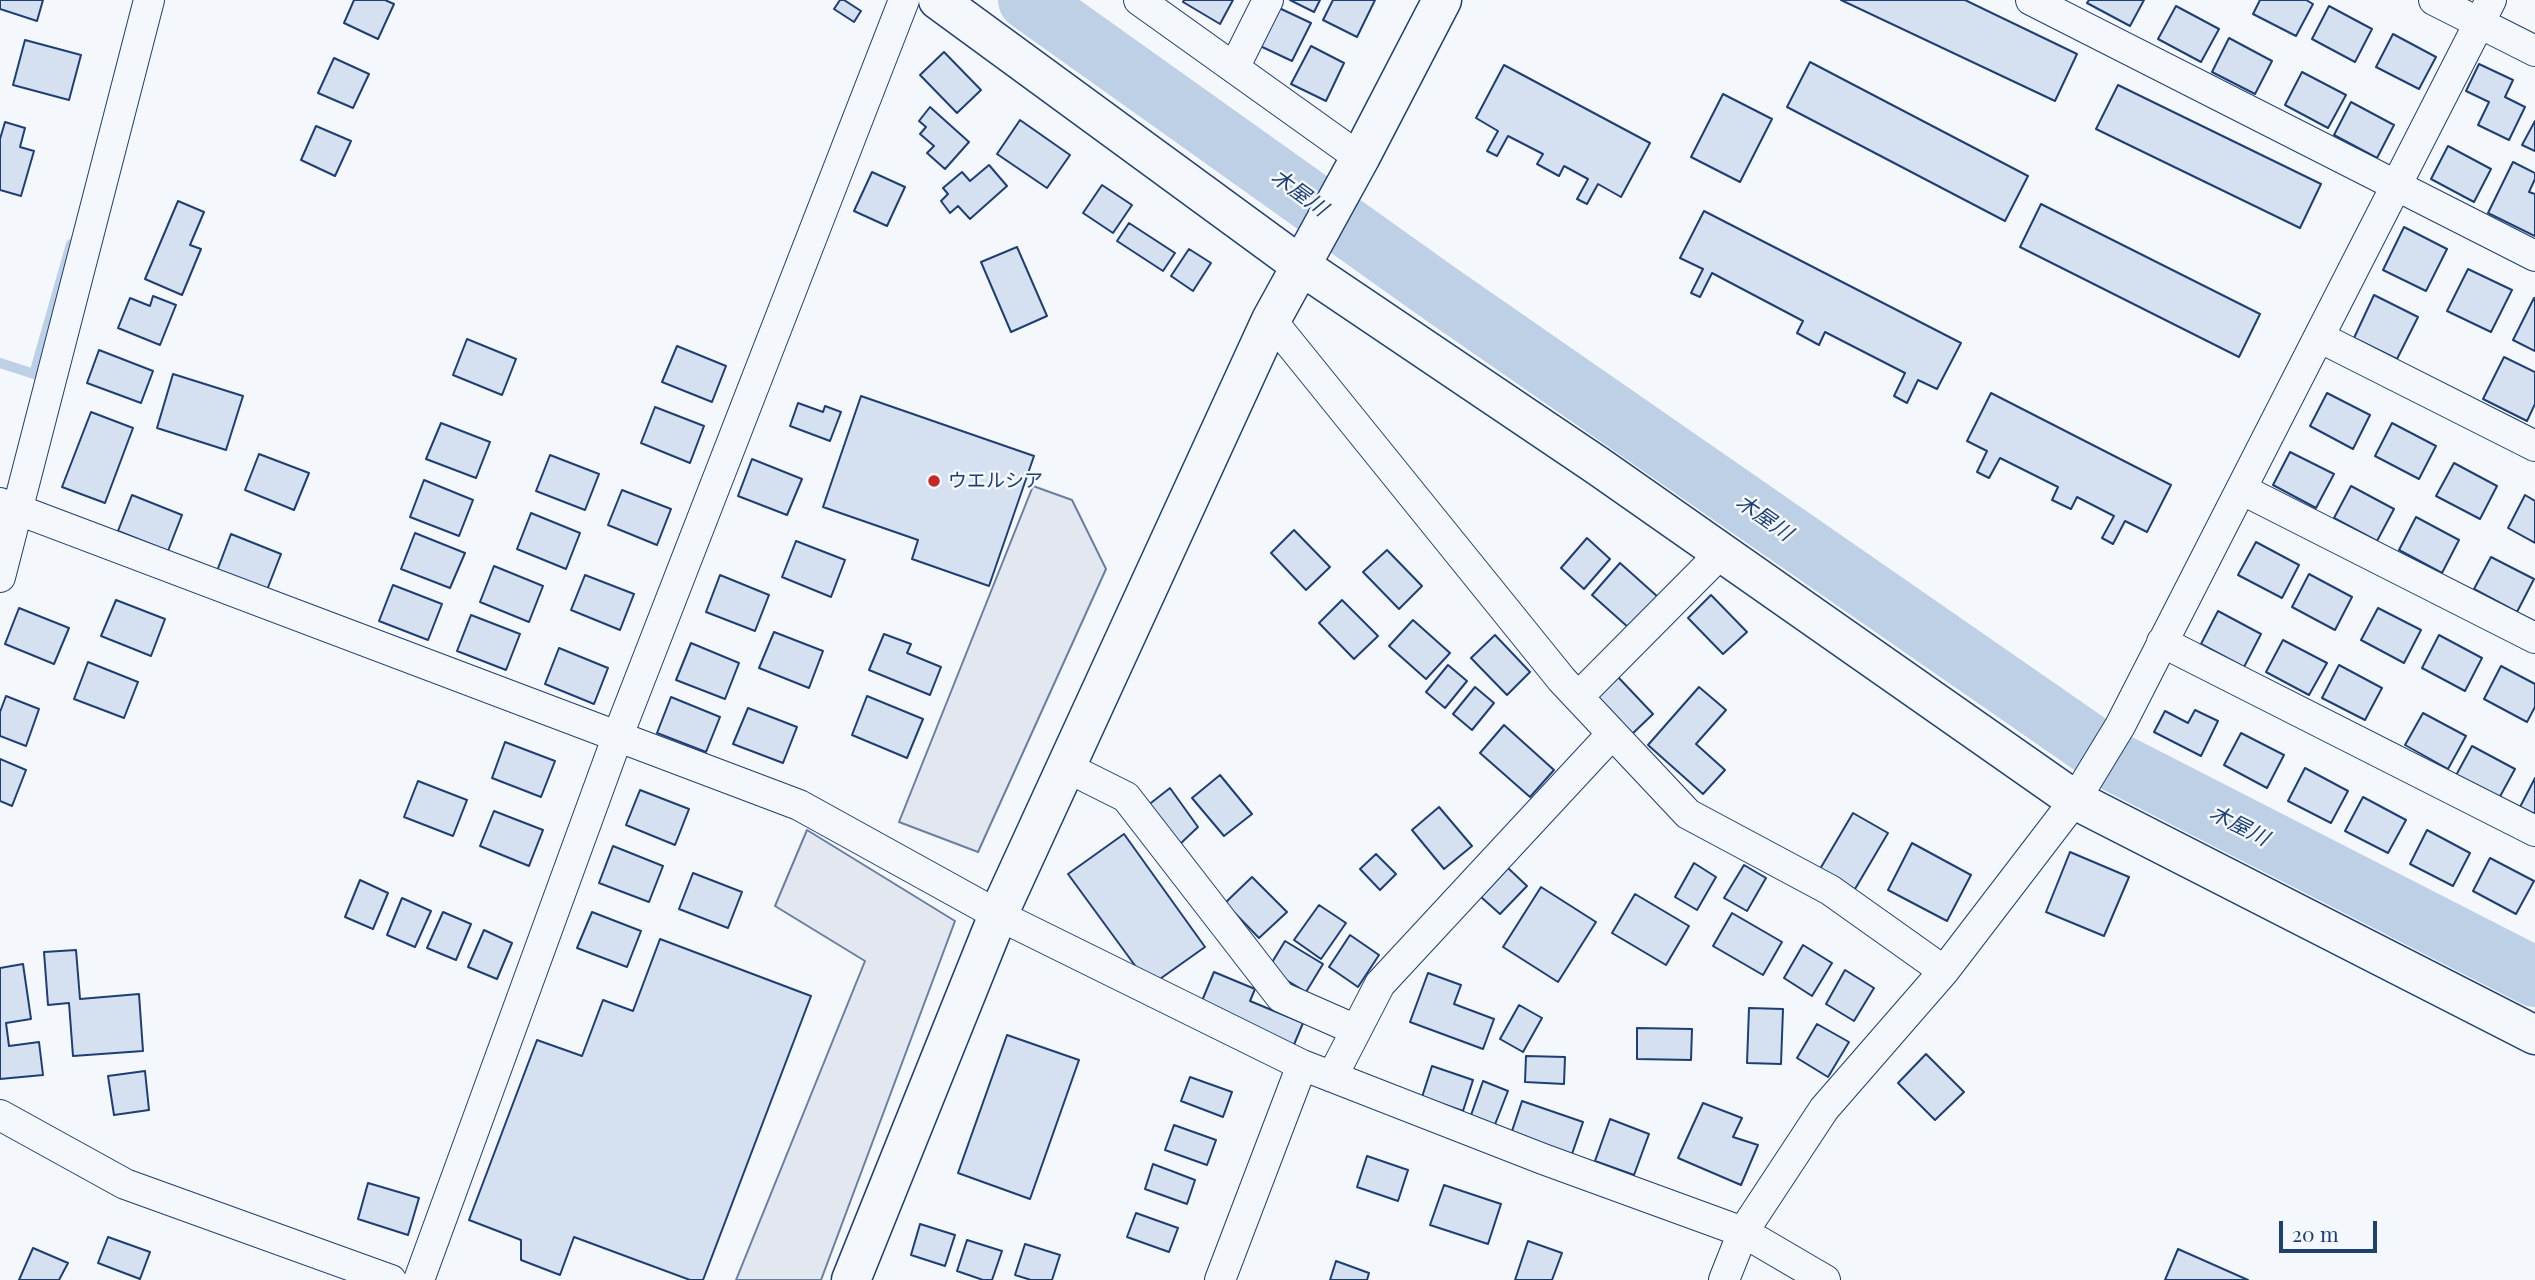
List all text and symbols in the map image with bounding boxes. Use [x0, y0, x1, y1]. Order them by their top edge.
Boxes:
water label: 木屋川 [1266, 164, 1332, 222]
place label: ウエルシア [948, 470, 1043, 492]
marker: ウエルシア [926, 473, 942, 489]
water label: 木屋川 [1731, 490, 1797, 546]
water label: 木屋川 [2205, 800, 2273, 852]
scale bar [2283, 1206, 2381, 1250]
text: 20 m [2292, 1219, 2339, 1247]

